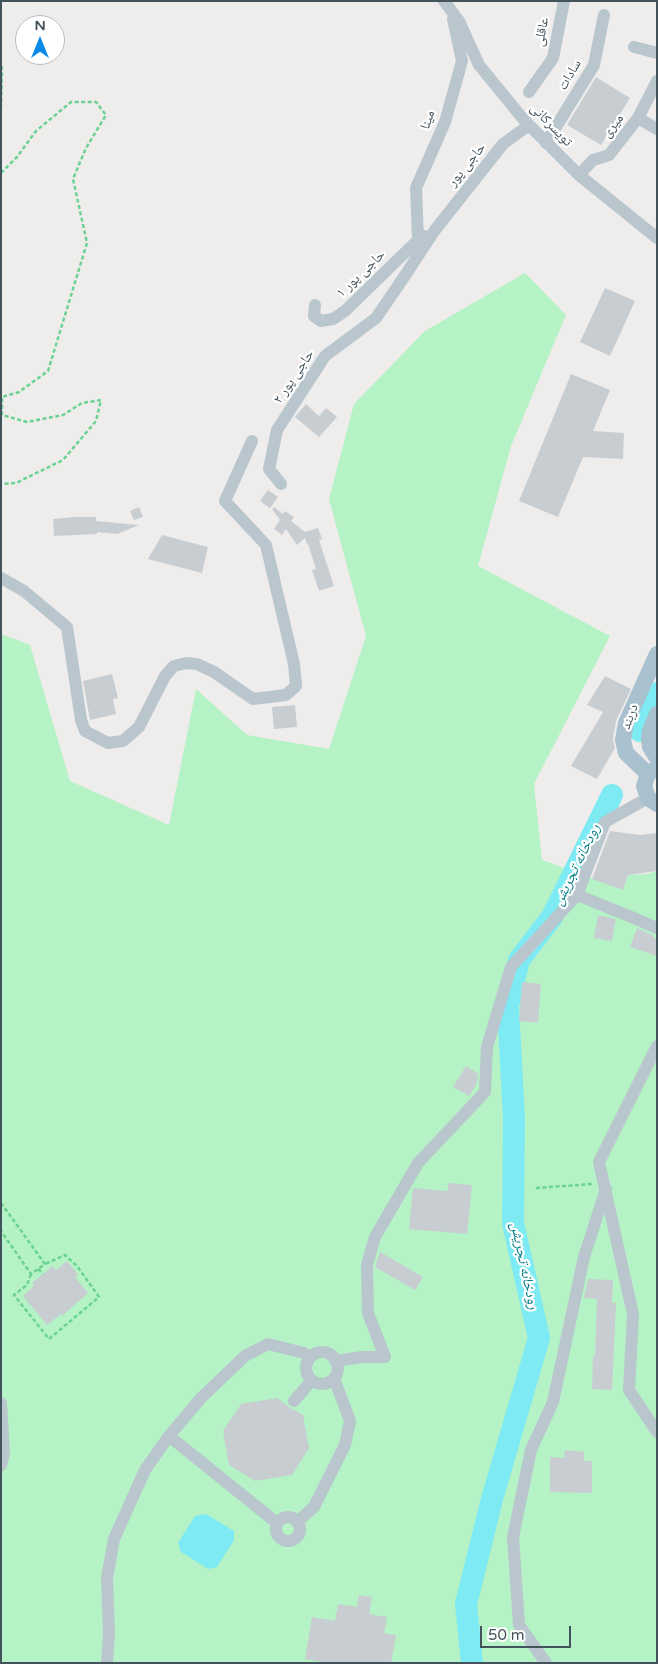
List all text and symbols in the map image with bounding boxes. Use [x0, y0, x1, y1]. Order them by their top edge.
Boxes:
north arrow [15, 15, 65, 65]
street label: عاقلی [531, 16, 553, 48]
text: N [34, 17, 46, 34]
street label: سادات [555, 57, 585, 93]
street label: تویسرکانی [526, 100, 576, 150]
street label: مینا [417, 108, 439, 132]
street label: میری [598, 111, 628, 141]
street label: حاجی پور [444, 140, 490, 190]
street label: حاجی پور ۱ [333, 247, 389, 301]
street label: حاجی پور ۲ [270, 347, 318, 407]
street label: دربند [618, 702, 642, 732]
water label: رودخانه تجریش [549, 821, 605, 909]
water label: رودخانه تجریش [506, 1221, 542, 1311]
scale bar [483, 1616, 574, 1648]
text: 50 m [488, 1626, 525, 1644]

